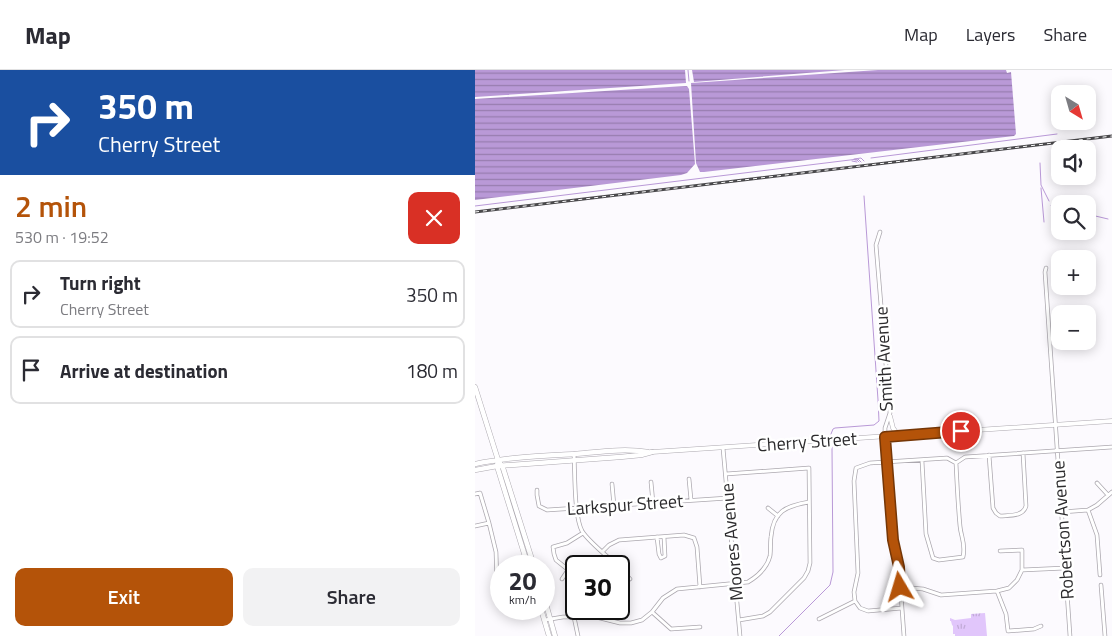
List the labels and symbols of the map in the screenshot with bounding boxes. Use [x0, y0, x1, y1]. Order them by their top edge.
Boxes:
north arrow [1051, 85, 1096, 130]
street label: Smith Avenue [867, 306, 900, 412]
pin [940, 410, 982, 452]
street label: Cherry Street [756, 424, 858, 458]
street label: Robertson Avenue [1044, 460, 1081, 600]
street label: Moores Avenue [713, 482, 750, 602]
street label: Larkspur Street [566, 487, 685, 522]
speed limit sign: 30 [565, 555, 630, 620]
position arrow [873, 560, 925, 612]

